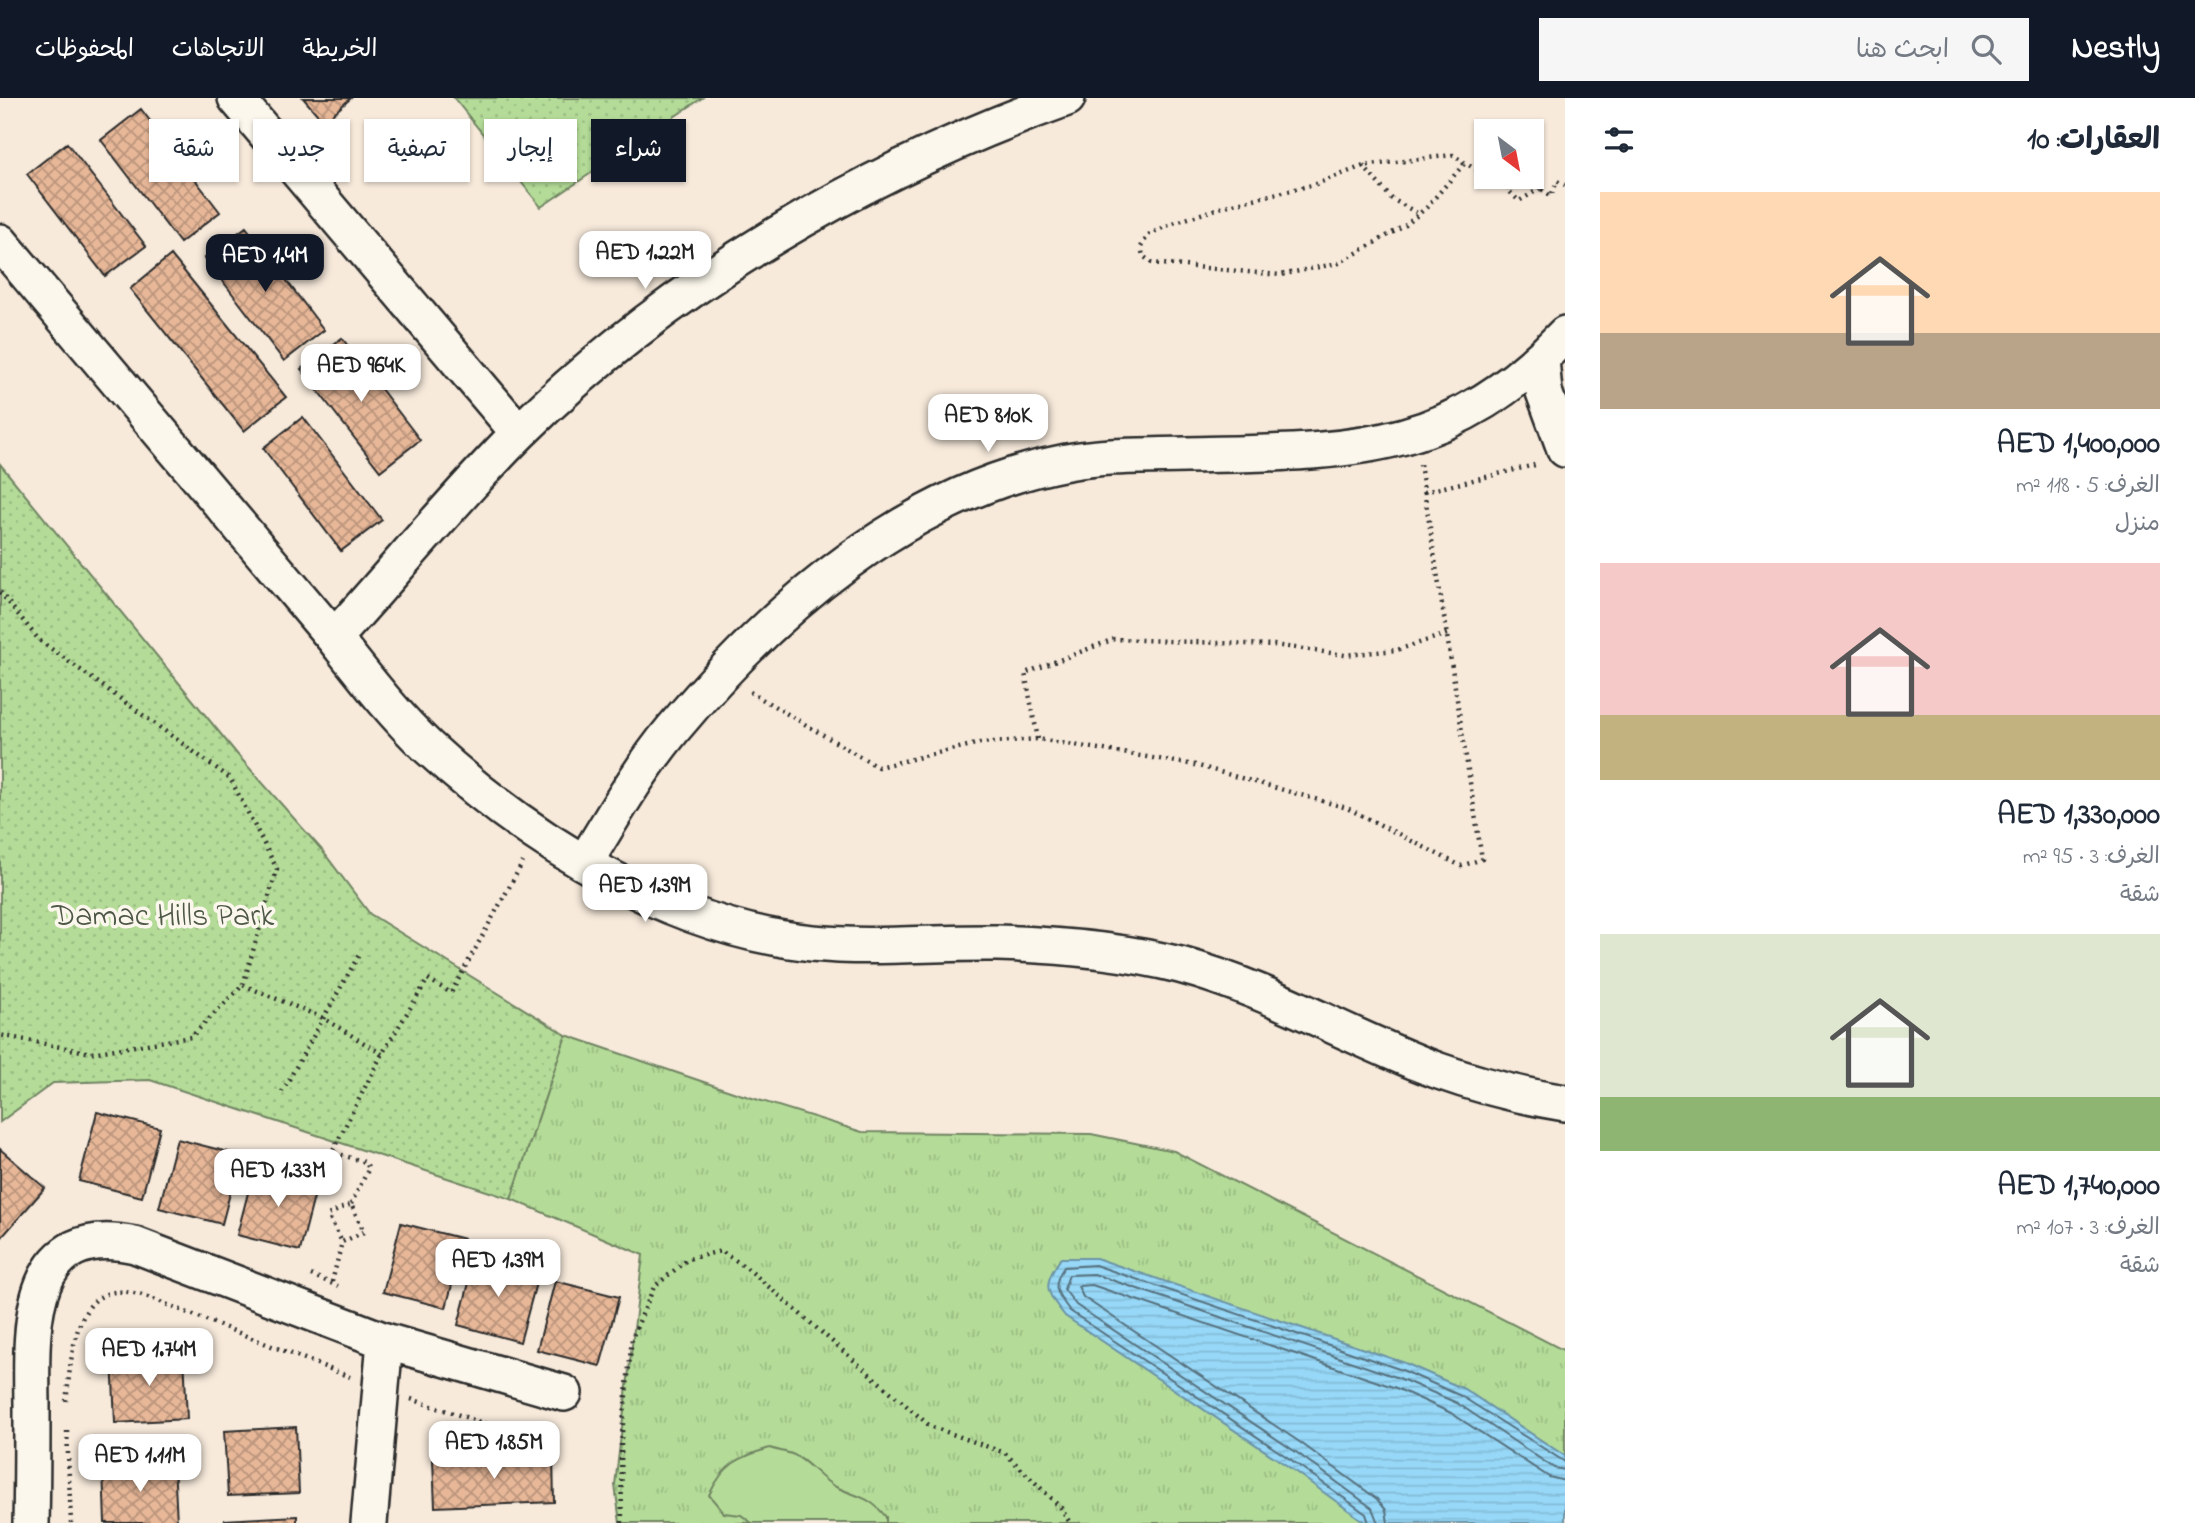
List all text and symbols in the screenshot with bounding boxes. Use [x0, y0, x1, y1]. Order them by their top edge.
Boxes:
search box [1539, 18, 2029, 81]
text: Nestly [2071, 25, 2160, 73]
icon: search [1967, 30, 2005, 68]
text: ابحث هنا [1856, 32, 1949, 70]
text: المحفوظات [35, 33, 134, 68]
text: الاتجاهات [172, 33, 265, 68]
text: الخريطة [303, 33, 377, 68]
chip: شقة [149, 119, 239, 182]
chip: جديد [253, 119, 350, 182]
chip: تصفية [364, 119, 470, 182]
chip: إيجار [484, 119, 577, 182]
chip: شراء [591, 119, 686, 182]
north arrow [1474, 119, 1544, 189]
map controls [1474, 119, 1544, 189]
text: العقارات: 10 [2027, 119, 2160, 163]
icon: filters [1600, 121, 1638, 159]
pin: AED 1.22M [565, 232, 725, 291]
pin: AED 1.4M [193, 234, 337, 294]
text: AED 1.22M [595, 237, 695, 270]
icon: home [1817, 238, 1943, 364]
text: AED 1.4M [222, 240, 308, 273]
pin: AED 964K [289, 344, 433, 404]
text: AED 964K [317, 350, 405, 383]
pin: AED 810K [916, 394, 1060, 454]
text: AED 810K [944, 400, 1032, 433]
text: AED 1,400,000 [1997, 423, 2160, 467]
text: الغرف: 5 · 118 m² [2016, 470, 2160, 503]
text: منزل [2115, 508, 2160, 541]
icon: home [1817, 609, 1943, 735]
text: AED 1,330,000 [1997, 794, 2160, 838]
text: الغرف: 3 · 95 m² [2023, 841, 2160, 874]
pin: AED 1.39M [565, 864, 725, 924]
text: AED 1.39M [598, 870, 692, 903]
text: شقة [2120, 879, 2160, 912]
park label: Damac Hills Park [51, 894, 275, 941]
icon: home [1817, 980, 1943, 1106]
pin: AED 1.33M [198, 1150, 358, 1209]
text: AED 1.33M [230, 1155, 326, 1188]
text: AED 1,740,000 [1997, 1165, 2160, 1209]
text: الغرف: 3 · 107 m² [2016, 1212, 2160, 1245]
pin: AED 1.39M [418, 1240, 578, 1299]
text: AED 1.39M [451, 1245, 545, 1278]
text: شقة [2120, 1250, 2160, 1283]
pin: AED 1.74M [69, 1328, 229, 1388]
text: AED 1.74M [101, 1334, 197, 1367]
pin: AED 1.85M [414, 1422, 574, 1481]
text: AED 1.85M [445, 1427, 543, 1460]
pin: AED 1.11M [60, 1434, 220, 1494]
text: AED 1.11M [94, 1440, 186, 1473]

